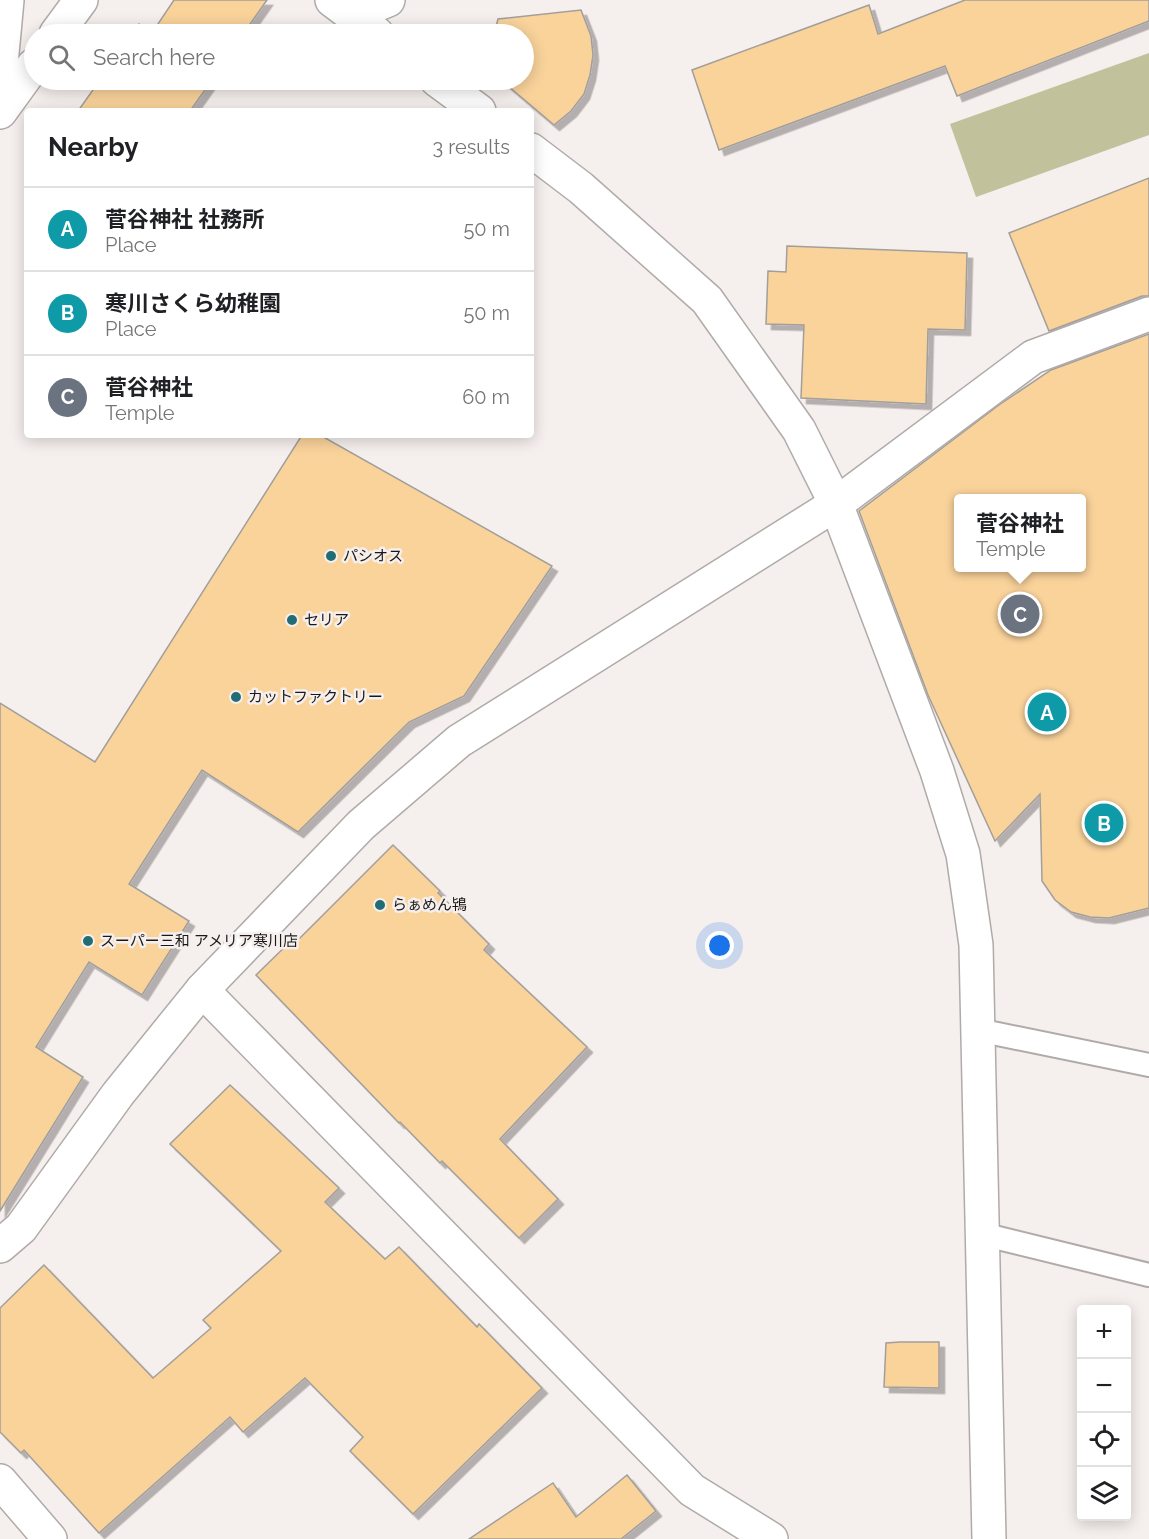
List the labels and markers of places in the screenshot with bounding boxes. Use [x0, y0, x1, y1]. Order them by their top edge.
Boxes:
place label: パシオス [343, 547, 403, 565]
marker: パシオス [324, 549, 338, 563]
pin: C [1000, 592, 1040, 636]
place label: セリア [304, 611, 349, 629]
marker: セリア [285, 613, 299, 627]
place label: カットファクトリー [248, 688, 383, 706]
marker: カットファクトリー [229, 690, 243, 704]
pin: A [1028, 690, 1066, 734]
pin: B [1084, 800, 1124, 846]
place label: らぁめん鴇 [392, 896, 467, 914]
marker: らぁめん鴇 [373, 898, 387, 912]
place label: スーパー三和 アメリア寒川店 [100, 932, 298, 950]
marker: スーパー三和 アメリア寒川店 [81, 934, 95, 948]

